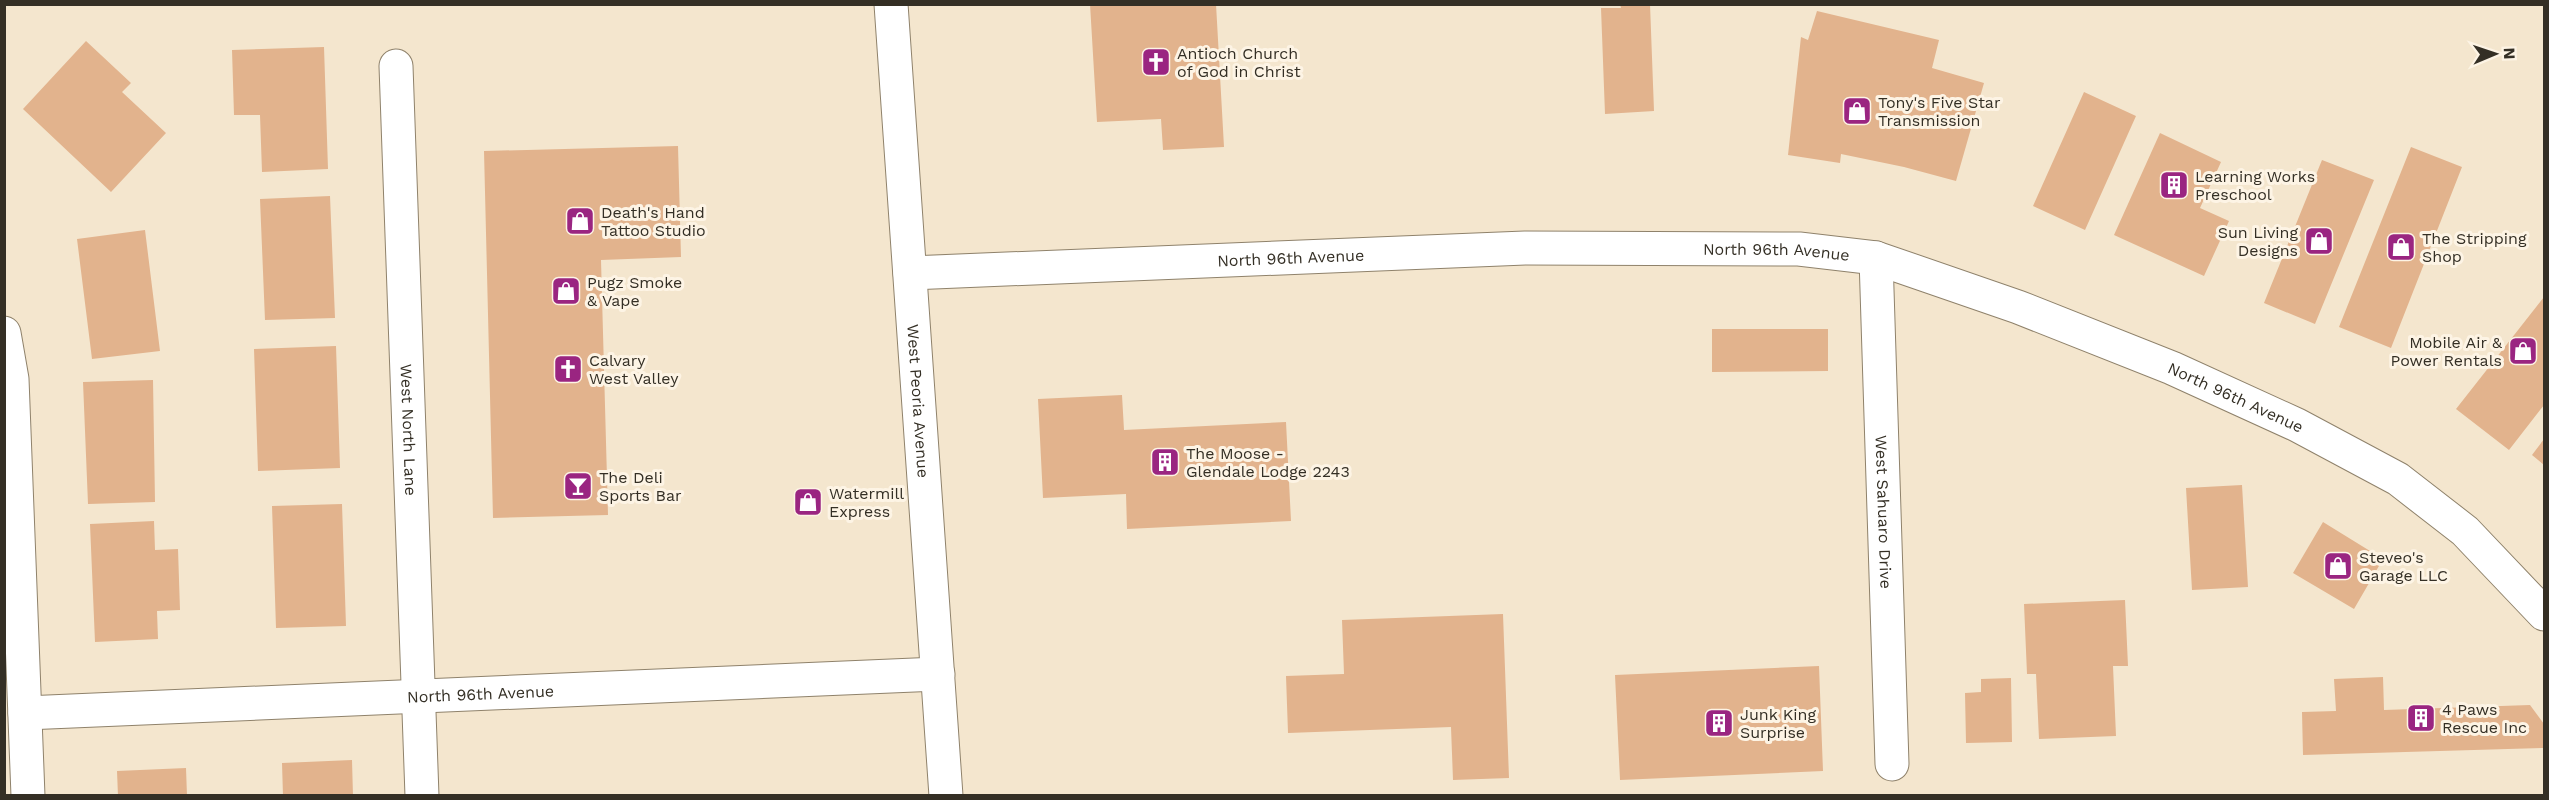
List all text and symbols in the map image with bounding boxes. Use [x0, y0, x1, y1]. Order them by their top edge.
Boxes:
north arrow [2465, 24, 2525, 84]
place label: Antioch Church of God in Christ [1177, 44, 1301, 81]
church icon: Antioch Church of God in Christ [1140, 46, 1172, 78]
text: N [2500, 47, 2519, 60]
place label: Tony's Five Star Transmission [1878, 93, 2001, 130]
shop icon: Tony's Five Star Transmission [1841, 95, 1873, 127]
place label: Learning Works Preschool [2195, 167, 2315, 204]
building icon: Learning Works Preschool [2158, 169, 2190, 201]
place label: Death's Hand Tattoo Studio [601, 203, 706, 240]
shop icon: Death's Hand Tattoo Studio [564, 205, 596, 237]
place label: Sun Living Designs [2218, 223, 2298, 260]
shop icon: Sun Living Designs [2303, 225, 2335, 257]
place label: The Stripping Shop [2422, 229, 2527, 266]
shop icon: The Stripping Shop [2385, 231, 2417, 263]
street label: North 96th Avenue [1703, 239, 1851, 264]
street label: North 96th Avenue [1217, 245, 1365, 270]
place label: Pugz Smoke & Vape [587, 273, 682, 310]
shop icon: Pugz Smoke & Vape [550, 275, 582, 307]
street label: West Peoria Avenue [904, 324, 933, 479]
place label: Mobile Air & Power Rentals [2391, 333, 2503, 370]
shop icon: Mobile Air & Power Rentals [2507, 335, 2539, 367]
place label: Calvary West Valley [589, 351, 679, 388]
church icon: Calvary West Valley [552, 353, 584, 385]
street label: North 96th Avenue [2165, 358, 2307, 436]
street label: West North Lane [397, 364, 421, 496]
street label: West Sahuaro Drive [1872, 435, 1896, 589]
place label: The Moose - Glendale Lodge 2243 [1186, 444, 1350, 481]
building icon: The Moose - Glendale Lodge 2243 [1149, 446, 1181, 478]
place label: The Deli Sports Bar [599, 468, 682, 505]
bar icon: The Deli Sports Bar [562, 470, 594, 502]
place label: Watermill Express [829, 484, 904, 521]
shop icon: Watermill Express [792, 486, 824, 518]
place label: Steveo's Garage LLC [2359, 548, 2448, 585]
shop icon: Steveo's Garage LLC [2322, 550, 2354, 582]
street label: North 96th Avenue [407, 681, 554, 706]
place label: 4 Paws Rescue Inc [2442, 700, 2527, 737]
building icon: 4 Paws Rescue Inc [2405, 702, 2437, 734]
place label: Junk King Surprise [1740, 705, 1817, 742]
building icon: Junk King Surprise [1703, 707, 1735, 739]

